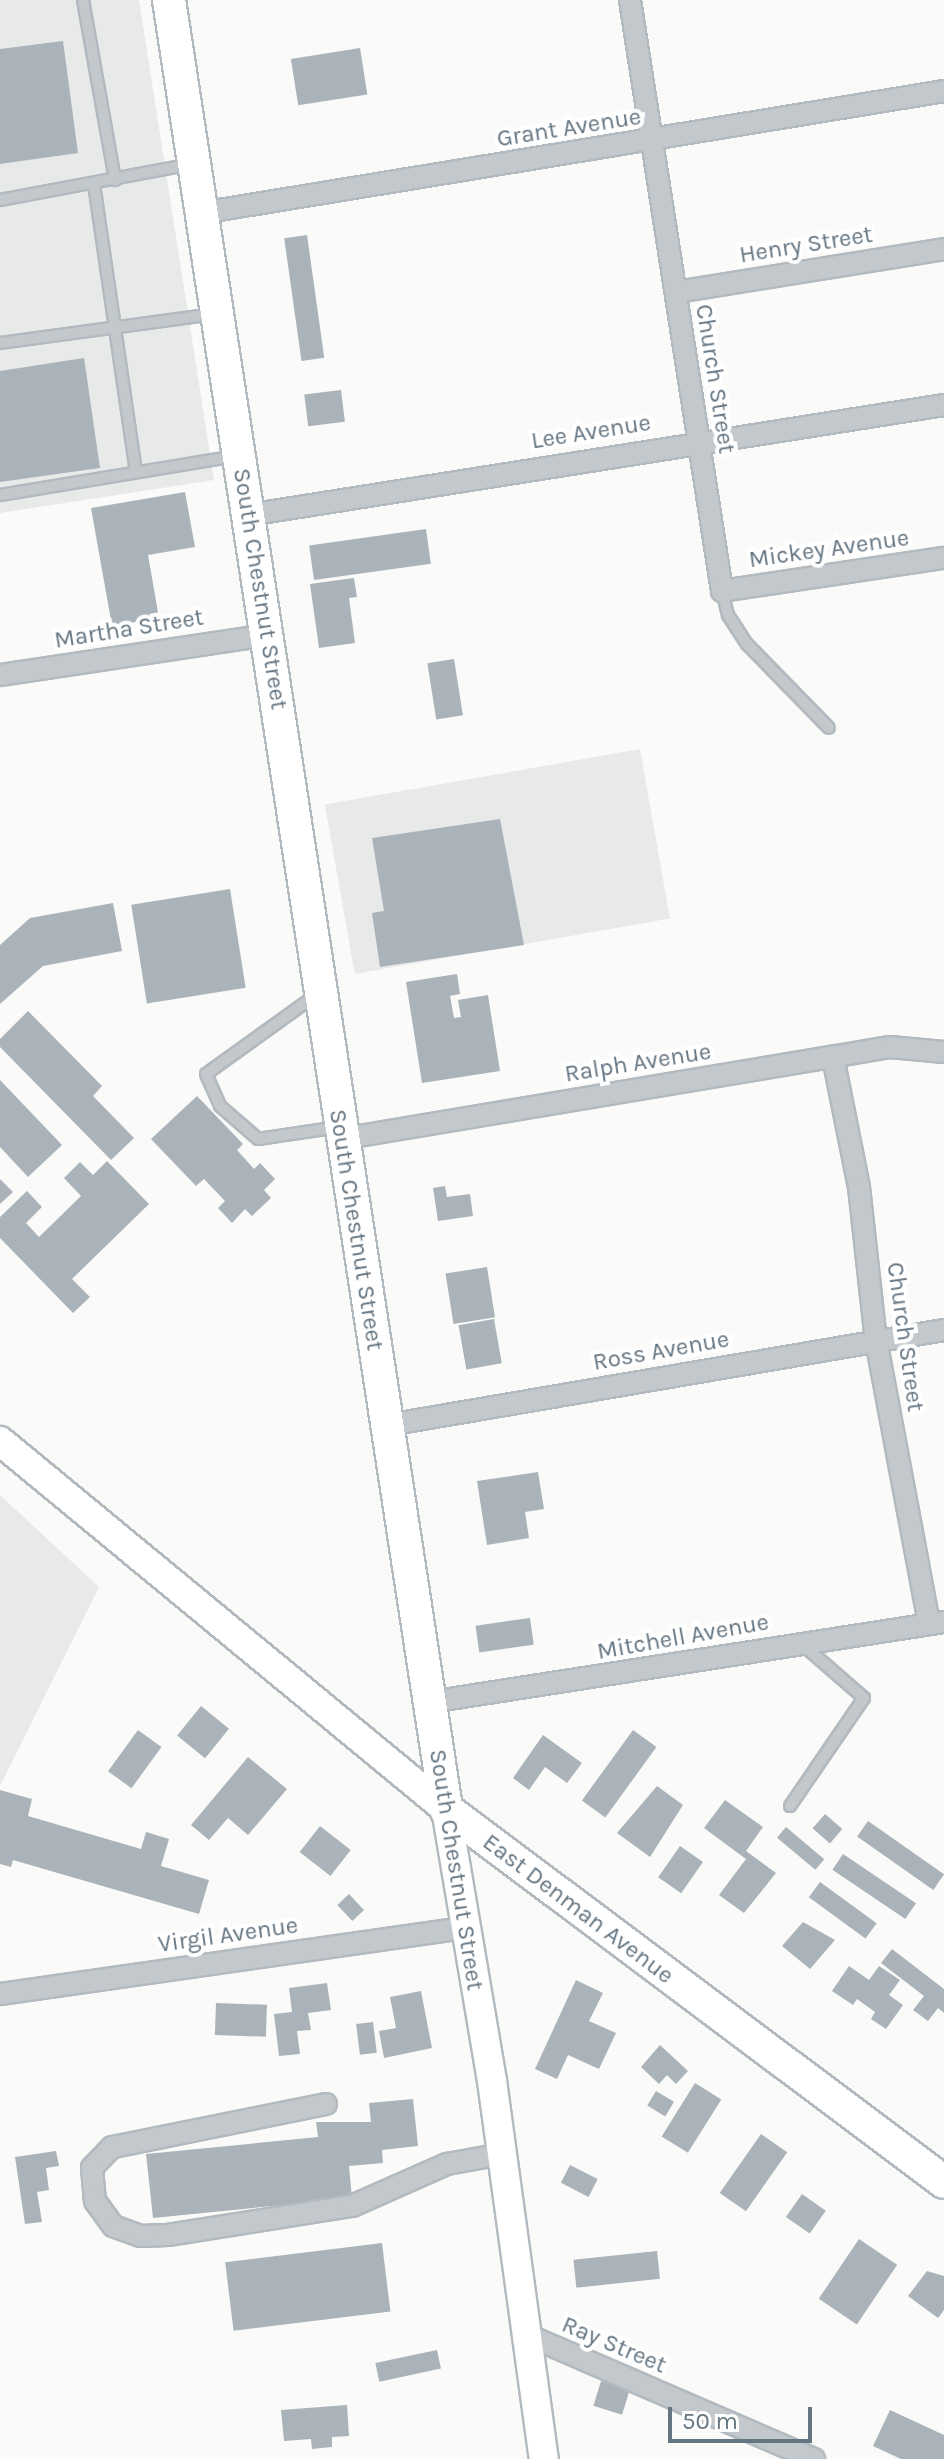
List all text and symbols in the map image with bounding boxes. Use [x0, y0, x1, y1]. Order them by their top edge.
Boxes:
street label: Grant Avenue [495, 102, 643, 154]
street label: Henry Street [737, 220, 875, 270]
street label: Church Street [689, 302, 741, 456]
street label: Lee Avenue [529, 408, 653, 456]
street label: South Chestnut Street [227, 466, 293, 712]
street label: Mickey Avenue [747, 523, 911, 575]
street label: Martha Street [52, 603, 206, 655]
street label: Ralph Avenue [563, 1037, 713, 1089]
street label: South Chestnut Street [323, 1107, 389, 1353]
street label: Church Street [880, 1260, 930, 1414]
street label: Ross Avenue [591, 1325, 731, 1377]
street label: Mitchell Avenue [595, 1608, 771, 1666]
street label: South Chestnut Street [423, 1747, 489, 1993]
street label: East Denman Avenue [477, 1828, 679, 1990]
street label: Virgil Avenue [156, 1911, 300, 1959]
street label: Ray Street [557, 2310, 671, 2380]
scale bar [672, 2391, 816, 2441]
text: 50 m [682, 2407, 738, 2435]

